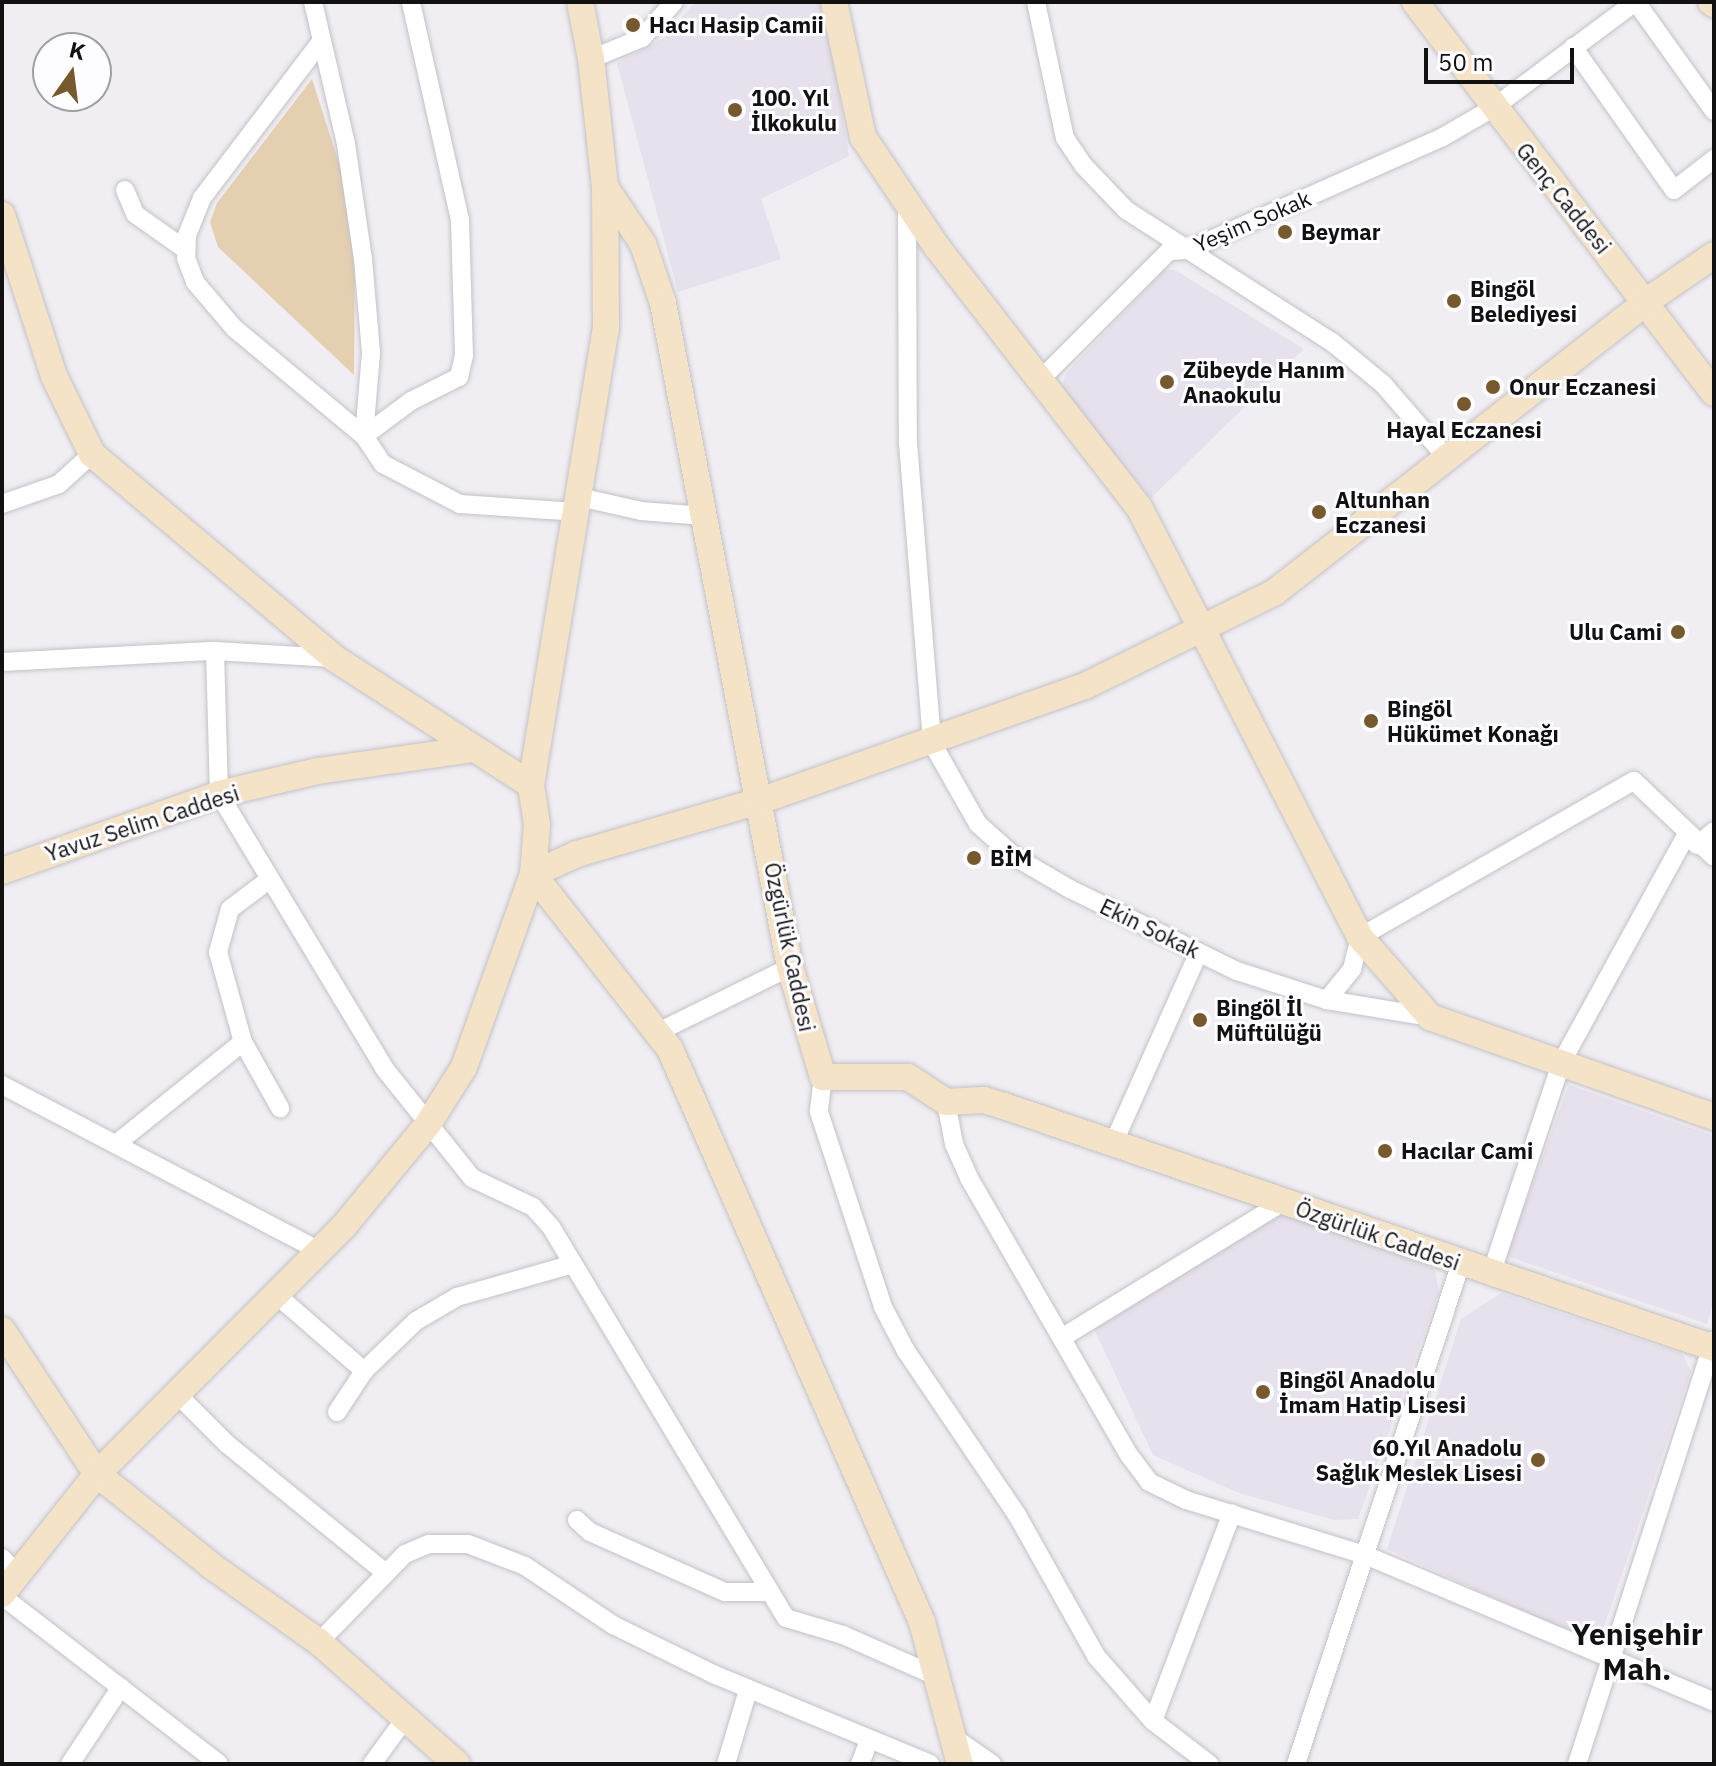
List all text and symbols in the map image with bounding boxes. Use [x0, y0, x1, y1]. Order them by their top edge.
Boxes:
place label: Hacı Hasip Camii [649, 12, 824, 38]
marker: Hacı Hasip Camii [624, 16, 642, 34]
north arrow [32, 32, 112, 112]
scale bar [1428, 32, 1578, 82]
text: K [67, 34, 88, 66]
text: 50 m [1438, 46, 1493, 78]
place label: 100. Yıl İlkokulu [751, 84, 837, 136]
marker: 100. Yıl İlkokulu [726, 101, 744, 119]
street label: Genç Caddesi [1511, 137, 1617, 259]
street label: Yeşim Sokak [1190, 185, 1314, 257]
place label: Beymar [1301, 219, 1381, 245]
marker: Beymar [1276, 223, 1294, 241]
place label: Bingöl Belediyesi [1470, 275, 1577, 326]
marker: Bingöl Belediyesi [1445, 292, 1463, 310]
place label: Zübeyde Hanım Anaokulu [1183, 356, 1345, 408]
marker: Zübeyde Hanım Anaokulu [1158, 373, 1176, 391]
place label: Onur Eczanesi [1509, 374, 1656, 400]
marker: Onur Eczanesi [1484, 378, 1502, 396]
marker: Hayal Eczanesi [1455, 395, 1473, 413]
place label: Hayal Eczanesi [1386, 417, 1542, 443]
place label: Altunhan Eczanesi [1335, 486, 1430, 538]
marker: Altunhan Eczanesi [1310, 503, 1328, 521]
place label: Ulu Cami [1569, 619, 1662, 645]
marker: Ulu Cami [1669, 623, 1687, 641]
place label: Bingöl Hükümet Konağı [1387, 695, 1559, 746]
marker: Bingöl Hükümet Konağı [1362, 712, 1380, 730]
street label: Yavuz Selim Caddesi [42, 779, 242, 867]
place label: BİM [990, 845, 1032, 871]
marker: BİM [965, 849, 983, 867]
street label: Özgürlük Caddesi [759, 860, 821, 1034]
street label: Ekin Sokak [1096, 893, 1204, 963]
place label: Bingöl İl Müftülüğü [1216, 994, 1322, 1046]
marker: Bingöl İl Müftülüğü [1191, 1011, 1209, 1029]
place label: Hacılar Cami [1401, 1138, 1533, 1164]
marker: Hacılar Cami [1376, 1142, 1394, 1160]
street label: Özgürlük Caddesi [1292, 1194, 1464, 1276]
place label: Bingöl Anadolu İmam Hatip Lisesi [1279, 1366, 1466, 1418]
marker: Bingöl Anadolu İmam Hatip Lisesi [1254, 1383, 1272, 1401]
place label: 60.Yıl Anadolu Sağlık Meslek Lisesi [1315, 1434, 1522, 1486]
marker: 60.Yıl Anadolu Sağlık Meslek Lisesi [1529, 1451, 1547, 1469]
district label: Yenişehir Mah. [1571, 1616, 1703, 1686]

